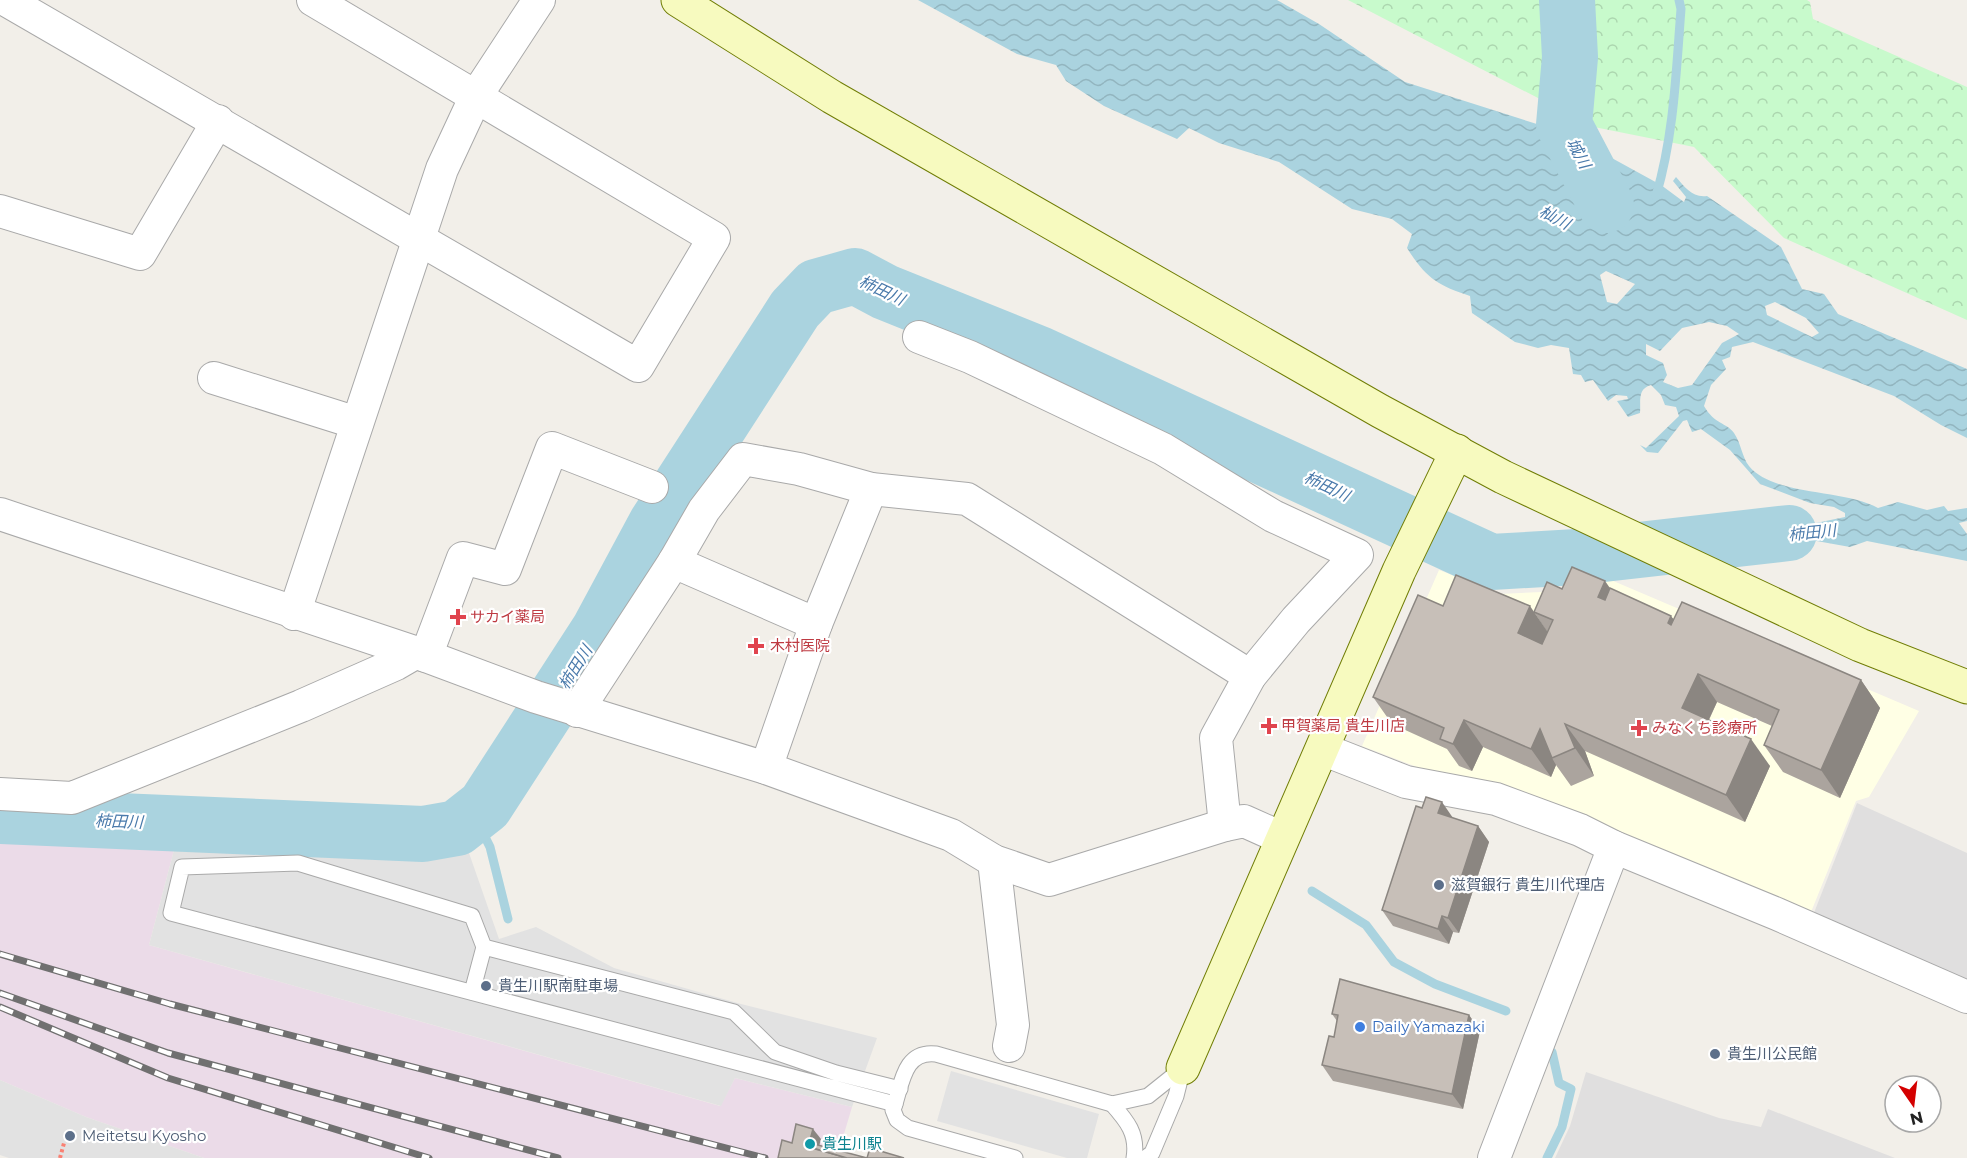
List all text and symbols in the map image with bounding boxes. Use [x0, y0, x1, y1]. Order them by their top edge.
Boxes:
water label: 城川 [1563, 135, 1595, 174]
water label: 杣川 [1536, 202, 1575, 234]
water label: 柿田川 [856, 272, 909, 310]
water label: 柿田川 [1301, 468, 1354, 506]
water label: 柿田川 [1787, 520, 1839, 544]
place label: サカイ薬局 [470, 607, 545, 626]
marker: サカイ薬局 [451, 610, 465, 624]
place label: 木村医院 [770, 636, 830, 655]
marker: 木村医院 [747, 637, 765, 655]
water label: 柿田川 [555, 640, 597, 693]
place label: 甲賀薬局 貴生川店 [1281, 716, 1405, 735]
place label: みなくち診療所 [1652, 718, 1757, 737]
marker: 甲賀薬局 貴生川店 [1262, 719, 1276, 733]
marker: みなくち診療所 [1630, 719, 1648, 737]
water label: 柿田川 [95, 811, 145, 832]
place label: 滋賀銀行 貴生川代理店 [1451, 875, 1605, 894]
marker: 滋賀銀行 貴生川代理店 [1432, 878, 1446, 892]
place label: 貴生川駅南駐車場 [498, 976, 618, 995]
marker: 貴生川駅南駐車場 [479, 979, 493, 993]
place label: Daily Yamazaki [1372, 1017, 1485, 1036]
marker: Daily Yamazaki [1353, 1020, 1367, 1034]
place label: 貴生川公民館 [1727, 1044, 1817, 1063]
marker: 貴生川公民館 [1708, 1047, 1722, 1061]
north arrow [1883, 1074, 1943, 1134]
text: N [1908, 1107, 1925, 1129]
place label: Meitetsu Kyosho [82, 1126, 206, 1145]
marker: Meitetsu Kyosho [63, 1129, 77, 1143]
place label: 貴生川駅 [822, 1134, 882, 1153]
marker: 貴生川駅 [803, 1137, 817, 1151]

